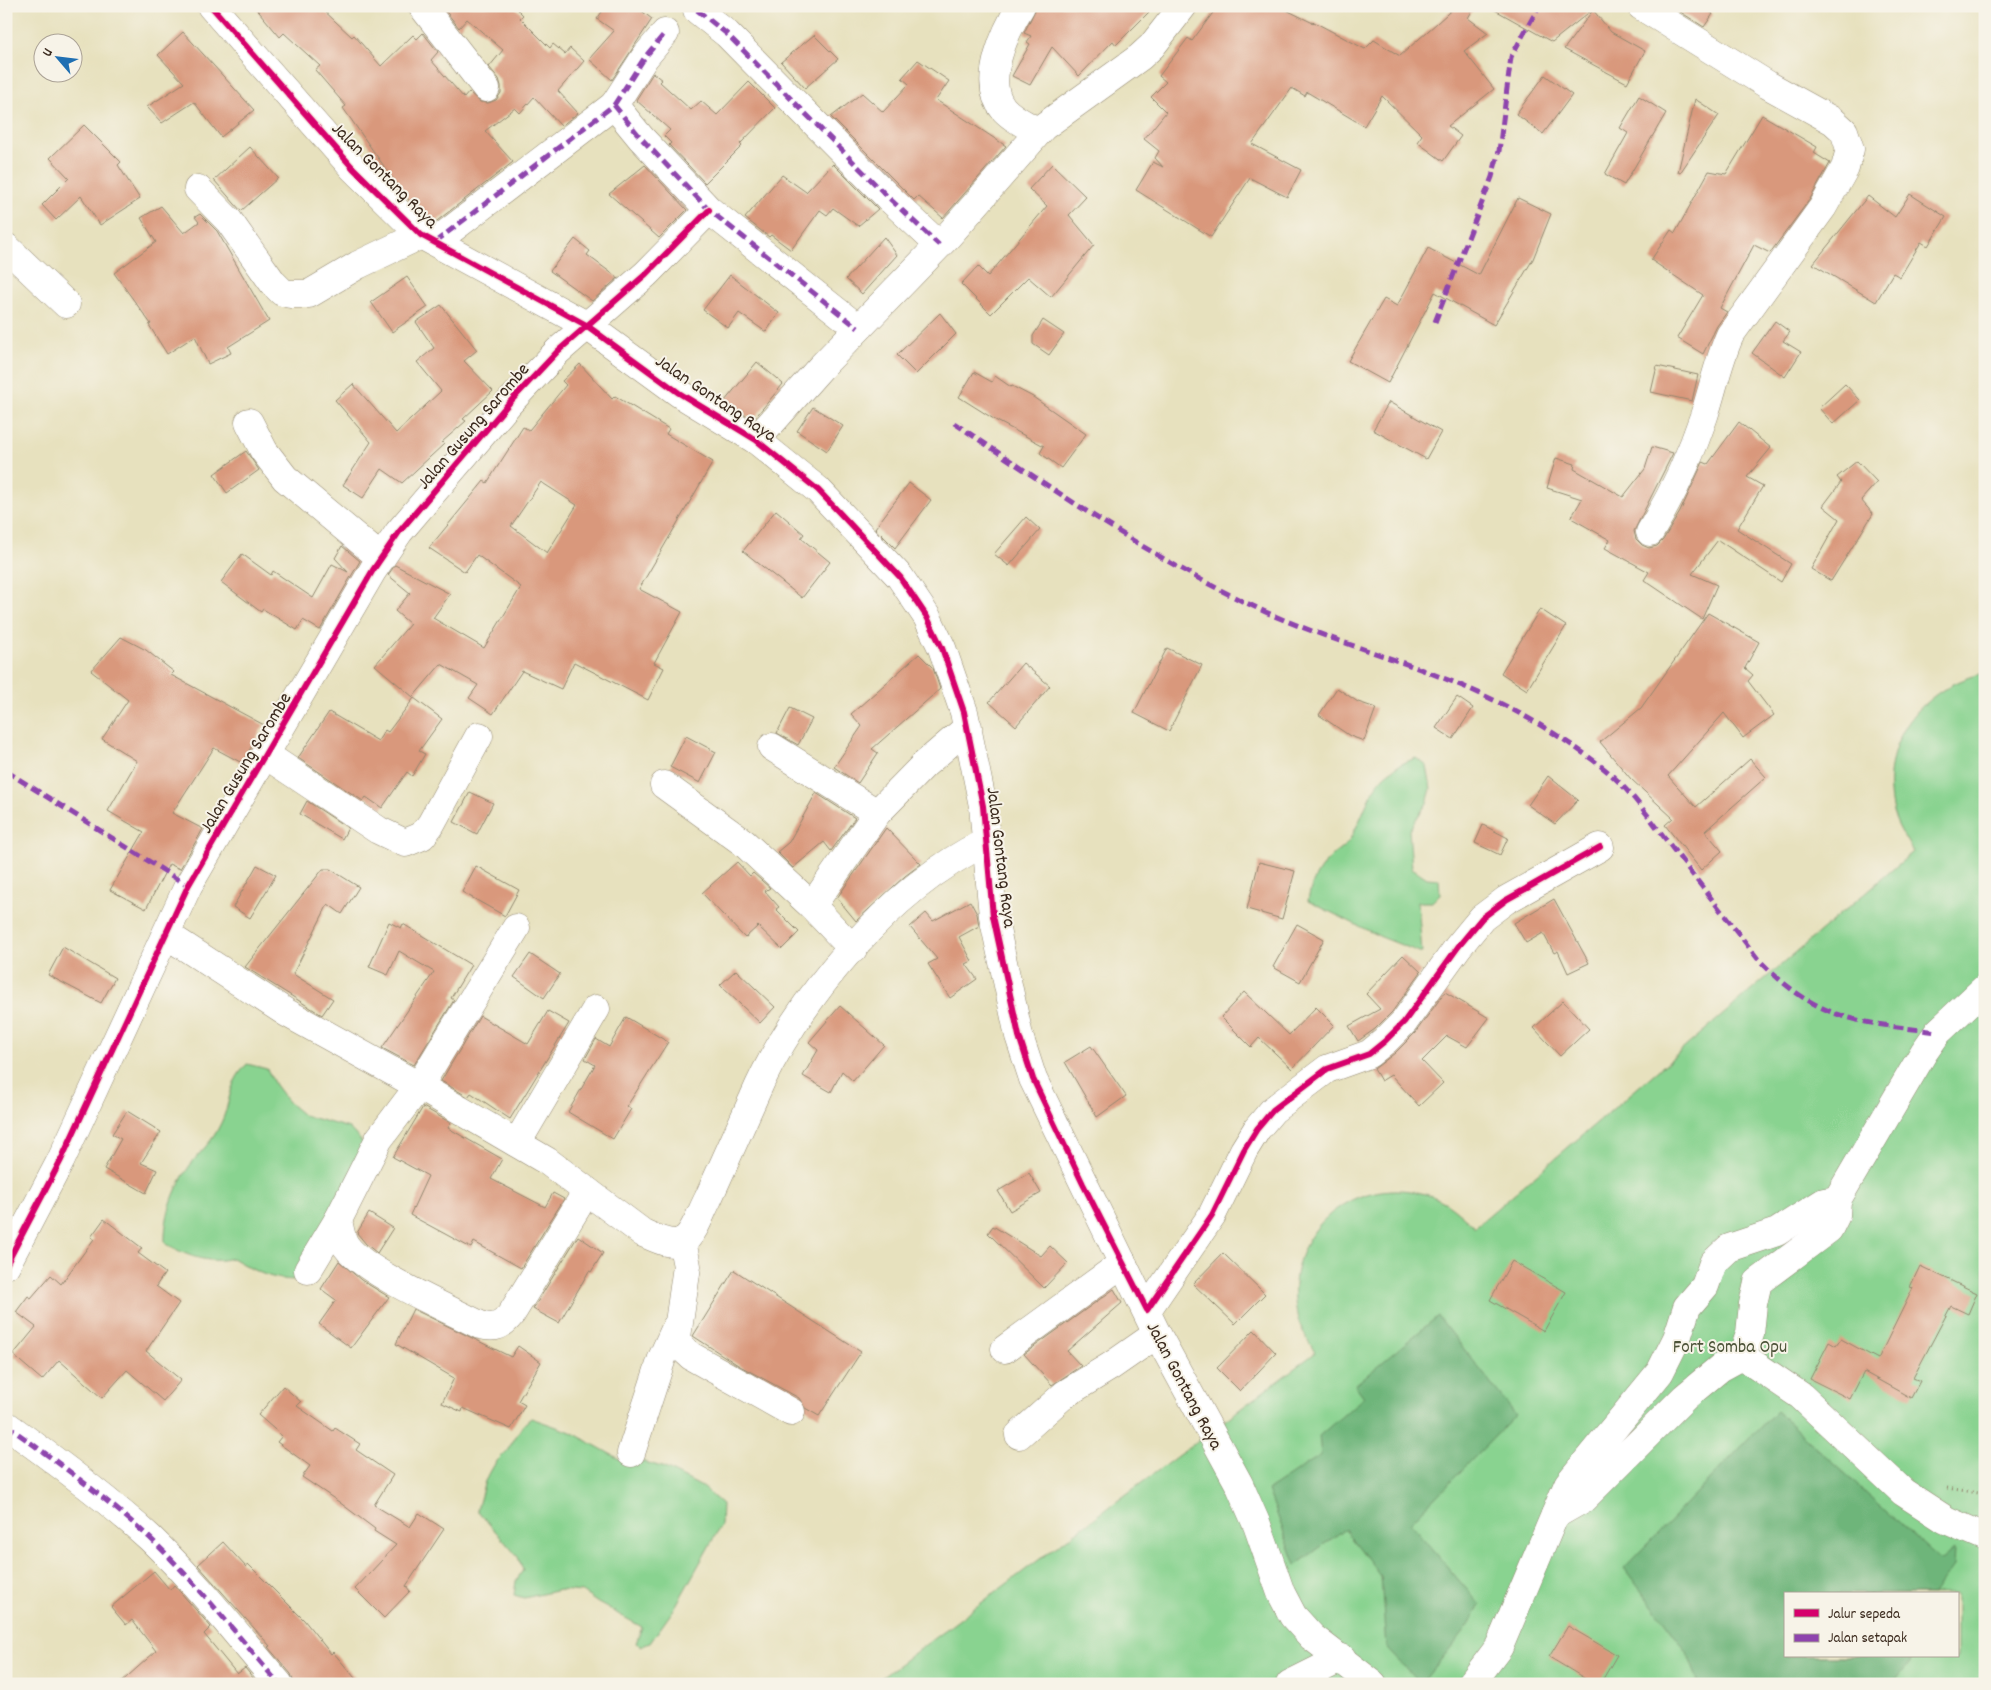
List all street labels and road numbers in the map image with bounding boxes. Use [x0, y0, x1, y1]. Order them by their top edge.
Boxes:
street label: Jalan Gontang Raya [324, 117, 444, 237]
street label: Jalan Gontang Raya [649, 349, 782, 451]
street label: Jalan Gusung Sarombe [412, 358, 537, 497]
street label: Jalan Gusung Sarombe [194, 688, 300, 839]
street label: Jalan Gontang Raya [978, 786, 1022, 930]
street label: Jalan Gontang Raya [1138, 1318, 1229, 1456]

